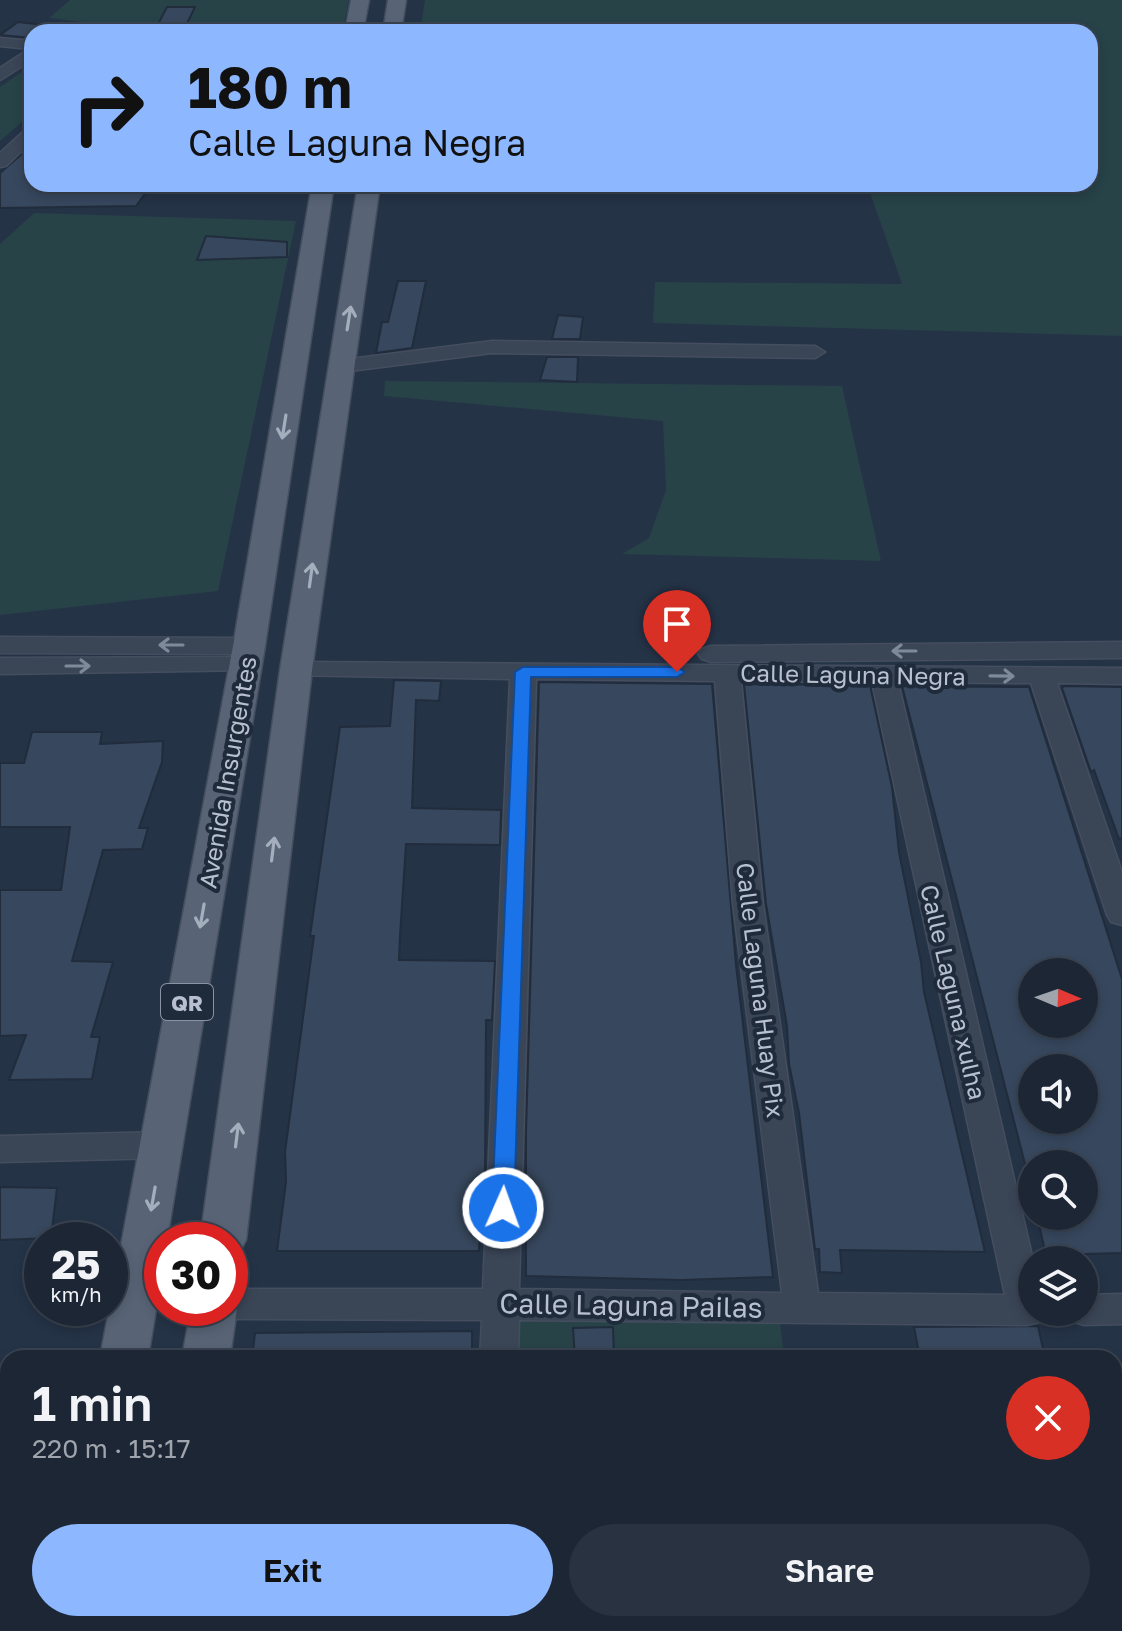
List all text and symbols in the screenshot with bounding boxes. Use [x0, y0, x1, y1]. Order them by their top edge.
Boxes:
text: 180 m [188, 53, 352, 120]
icon: right [56, 56, 160, 160]
text: Calle Laguna Negra [188, 121, 526, 164]
one-way arrow [342, 305, 357, 331]
one-way arrow [276, 414, 291, 439]
one-way arrow [304, 563, 319, 588]
pin [643, 590, 711, 672]
icon: arrive [655, 602, 699, 646]
one-way arrow [158, 637, 185, 653]
one-way arrow [891, 643, 918, 659]
street label: Avenida Insurgentes [192, 654, 262, 890]
one-way arrow [64, 658, 91, 674]
street label: Calle Laguna Negra [740, 658, 966, 690]
one-way arrow [988, 668, 1015, 684]
one-way arrow [266, 836, 281, 863]
street label: Calle Laguna Huay Pix [731, 861, 791, 1119]
street label: Calle Laguna xulha [915, 882, 993, 1102]
one-way arrow [194, 902, 209, 928]
north arrow [1018, 958, 1098, 1038]
map controls [1018, 958, 1098, 1326]
road number: QR [161, 984, 213, 1020]
button: sound [1018, 1054, 1098, 1134]
one-way arrow [230, 1123, 245, 1148]
button: search [1018, 1150, 1098, 1230]
position arrow [461, 1166, 545, 1250]
one-way arrow [144, 1186, 159, 1212]
speed limit sign: 30 [144, 1222, 248, 1326]
text: 25 [52, 1240, 100, 1288]
button: layers [1018, 1246, 1098, 1326]
text: km/h [51, 1282, 101, 1306]
street label: Calle Laguna Pailas [499, 1286, 763, 1324]
text: 1 min [32, 1374, 152, 1432]
button: close [1006, 1376, 1090, 1460]
text: 220 m · 15:17 [32, 1433, 190, 1464]
button: Exit [32, 1524, 553, 1616]
button: Share [569, 1524, 1090, 1616]

